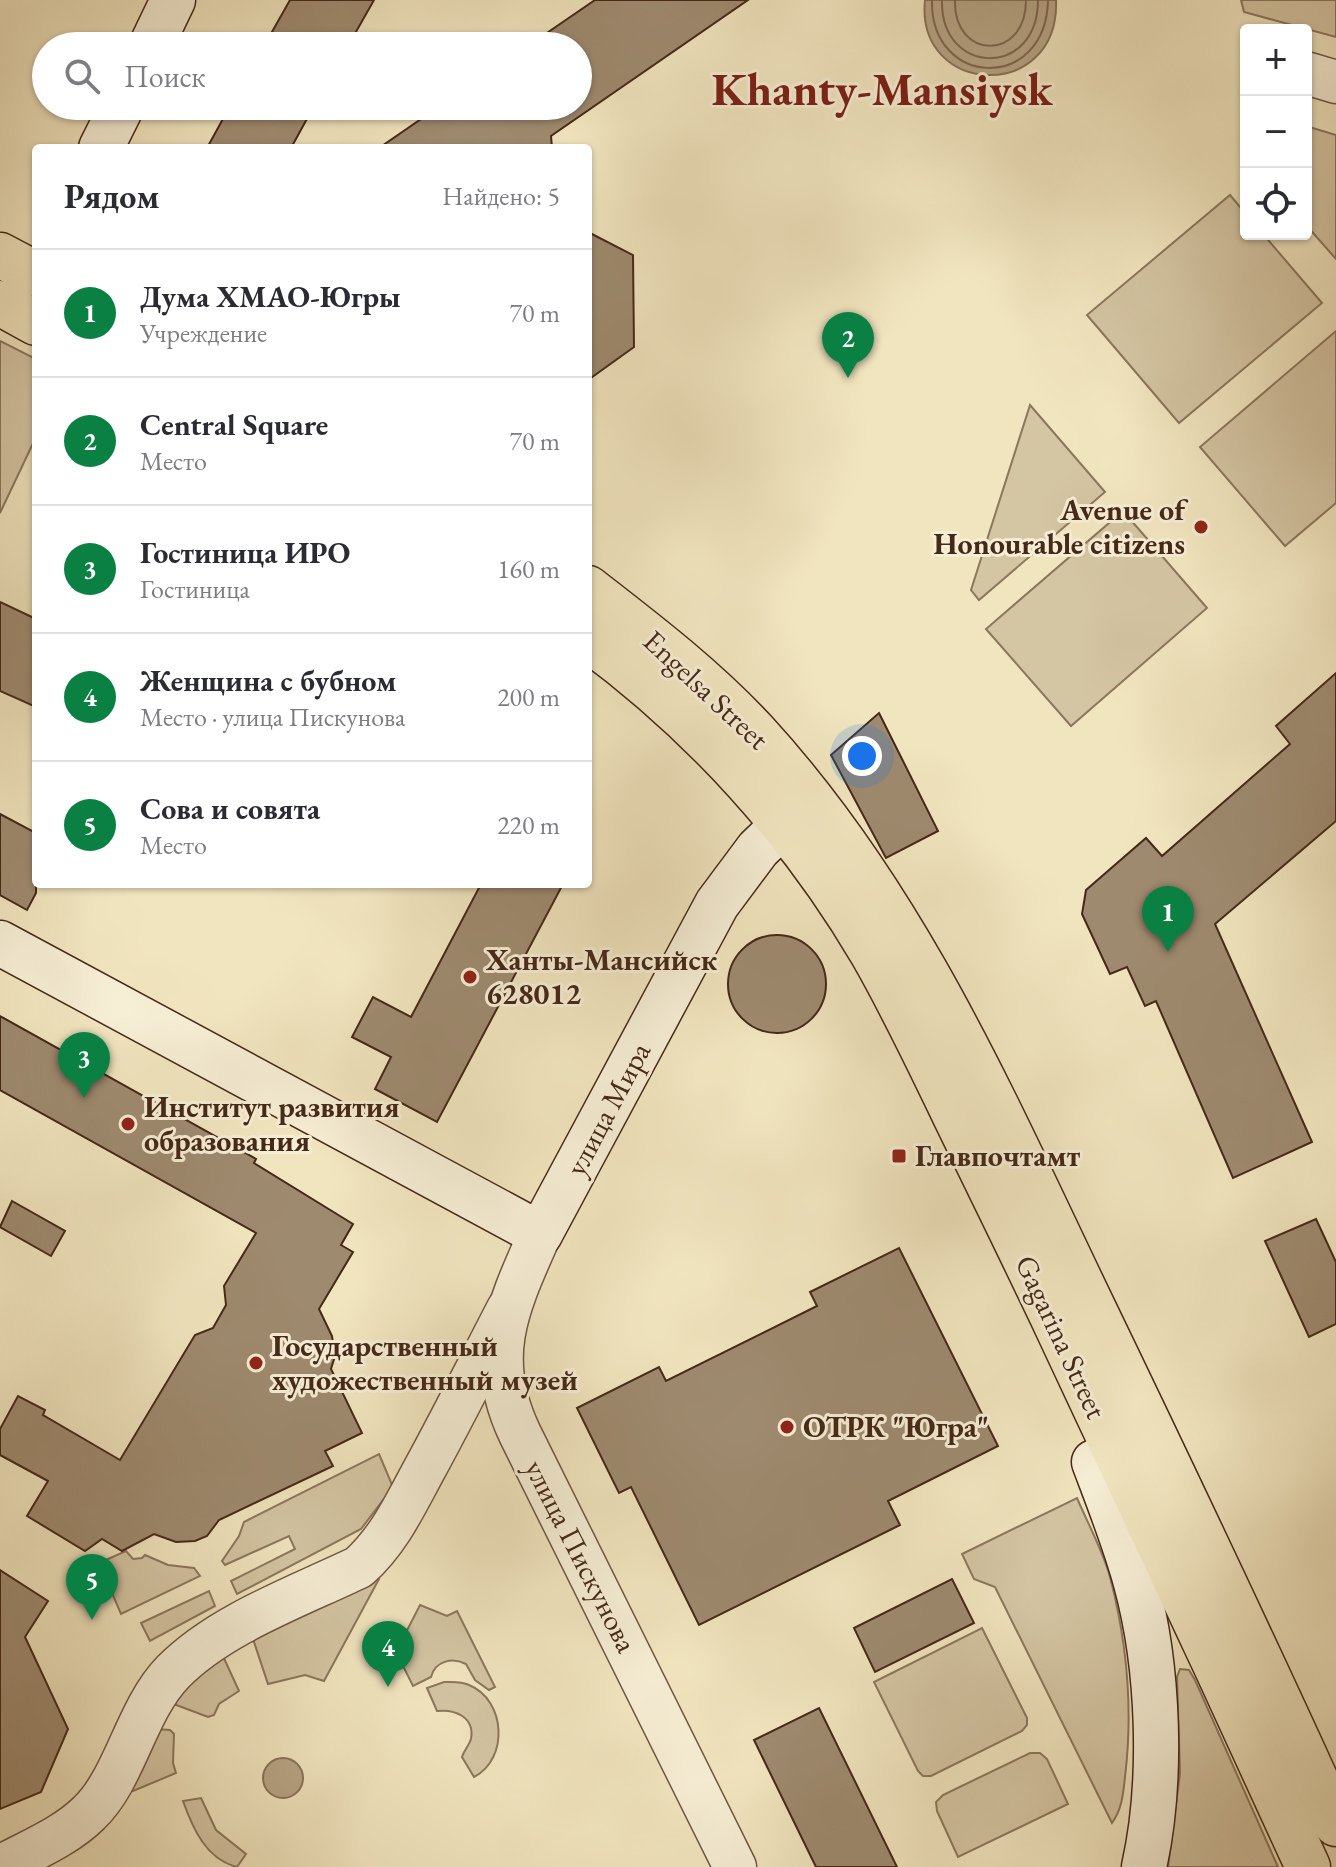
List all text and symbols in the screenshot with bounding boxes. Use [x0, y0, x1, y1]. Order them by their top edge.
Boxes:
map controls [1240, 24, 1312, 240]
button: + [1240, 24, 1312, 96]
search box [32, 32, 592, 120]
icon: search [60, 54, 104, 98]
text: Поиск [124, 57, 206, 96]
district label: Khanty-Mansiysk [711, 59, 1053, 119]
button: − [1240, 96, 1312, 168]
button: locate [1240, 168, 1312, 240]
text: Рядом [64, 174, 159, 218]
text: Найдено: 5 [442, 179, 560, 213]
text: Дума ХМАО-Югры [140, 277, 401, 316]
text: 1 [83, 296, 97, 330]
text: 70 m [510, 296, 560, 330]
pin: 2 [822, 312, 874, 378]
text: Учреждение [140, 316, 267, 350]
text: Central Square [140, 405, 328, 444]
text: 2 [83, 424, 97, 458]
text: 70 m [510, 424, 560, 458]
text: Место [140, 444, 207, 478]
place label: Avenue of Honourable citizens [934, 490, 1189, 563]
marker: Avenue of Honourable citizens [1192, 518, 1210, 536]
text: Гостиница ИРО [140, 533, 350, 572]
text: 3 [83, 552, 97, 586]
text: 160 m [497, 552, 560, 586]
text: Гостиница [140, 572, 250, 606]
street label: Engelsa Street [635, 621, 778, 758]
text: Женщина с бубном [140, 661, 397, 700]
text: 4 [83, 680, 97, 714]
text: 200 m [497, 680, 560, 714]
text: Место · улица Пискунова [140, 700, 406, 734]
your location [842, 736, 882, 776]
text: Сова и совята [140, 789, 320, 828]
text: 5 [83, 808, 97, 842]
text: 220 m [497, 808, 560, 842]
text: Место [140, 828, 207, 862]
pin: 1 [1142, 886, 1194, 952]
place label: Ханты-Мансийск 628012 [485, 940, 718, 1013]
marker: Ханты-Мансийск 628012 [461, 968, 479, 986]
pin: 3 [58, 1032, 110, 1098]
street label: улица Мира [556, 1035, 659, 1182]
place label: Институт развития образования [144, 1087, 400, 1160]
marker: Институт развития образования [119, 1115, 137, 1133]
place label: Главпочтамт [915, 1136, 1081, 1175]
marker: Главпочтамт [890, 1147, 908, 1165]
street label: Gagarina Street [1007, 1249, 1117, 1425]
place label: Государственный художественный музей [272, 1326, 578, 1399]
marker: Государственный художественный музей [247, 1354, 265, 1372]
place label: ОТРК "Югра" [803, 1407, 989, 1446]
marker: ОТРК "Югра" [778, 1418, 796, 1436]
street label: улица Пискунова [516, 1453, 647, 1659]
pin: 5 [66, 1554, 118, 1620]
pin: 4 [362, 1621, 414, 1687]

